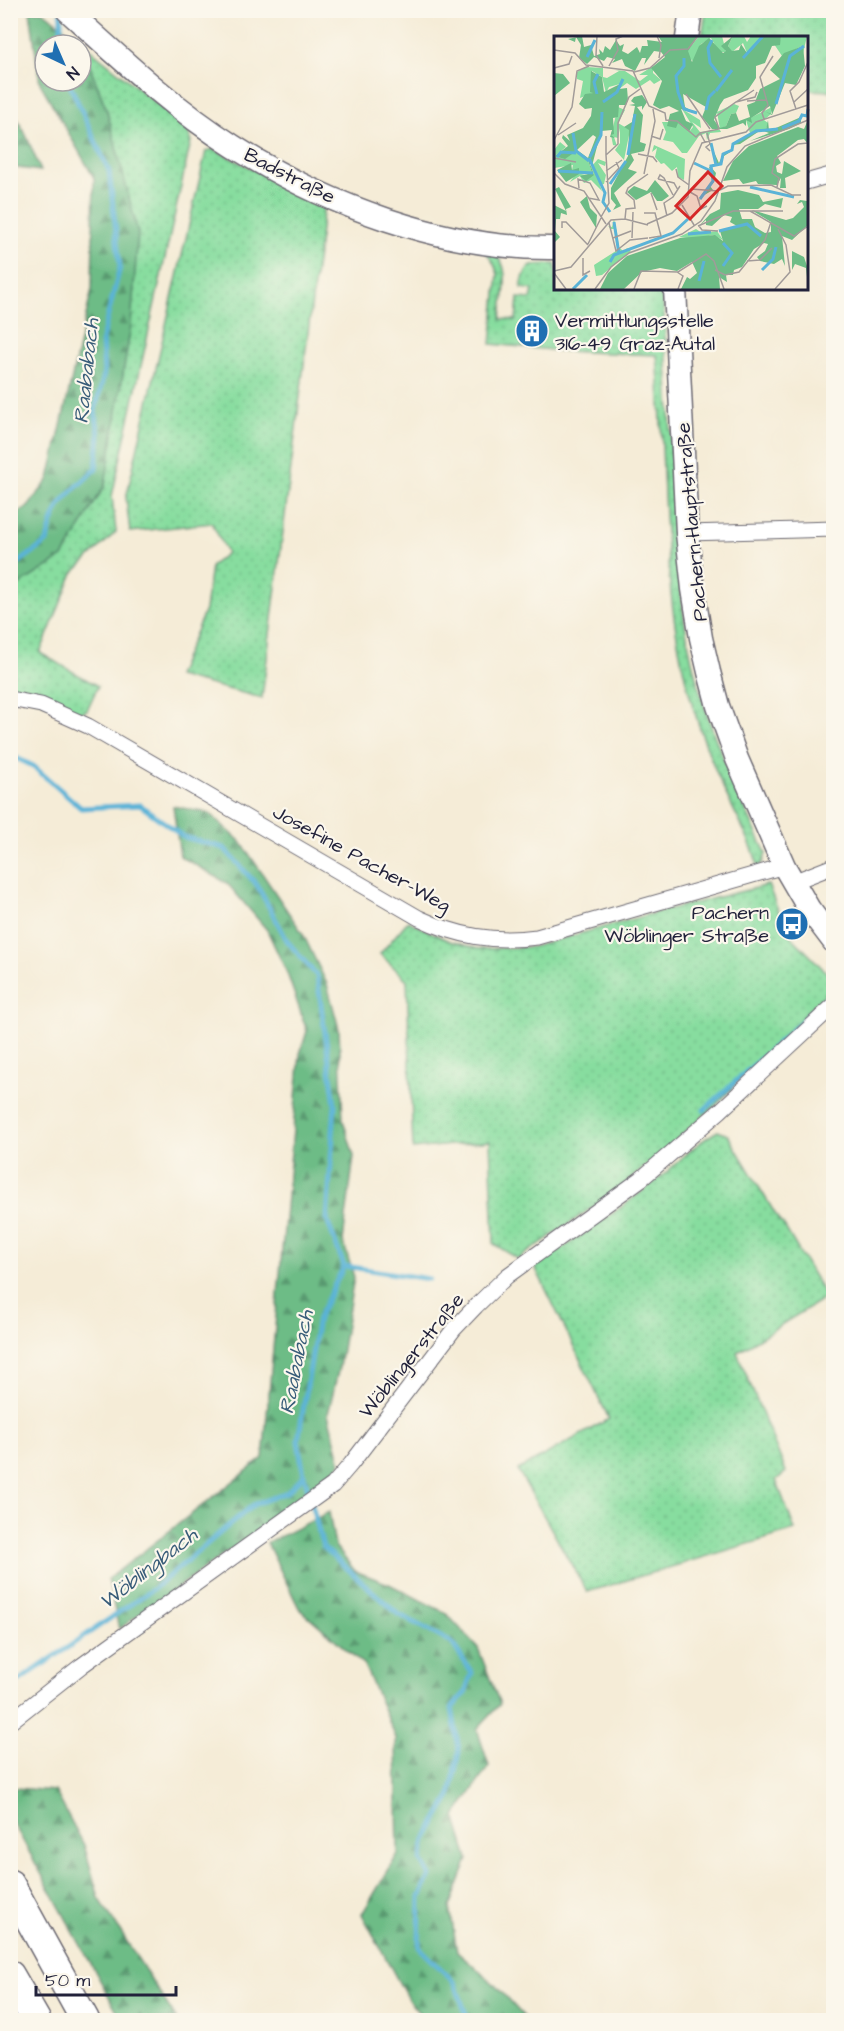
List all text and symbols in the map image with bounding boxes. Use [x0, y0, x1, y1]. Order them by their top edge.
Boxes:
north arrow [33, 33, 93, 93]
inset map [554, 36, 808, 290]
text: N [61, 62, 84, 84]
street label: Badstraße [239, 141, 340, 211]
place label: Vermittlungsstelle 316-49 Graz-Autal [555, 307, 715, 358]
building icon: Vermittlungsstelle 316-49 Graz-Autal [514, 313, 550, 349]
water label: Raababach [67, 316, 107, 425]
street label: Pachern-Hauptstraße [669, 421, 715, 623]
street label: Josefine Pacher-Weg [267, 798, 456, 920]
place label: Pachern Wöblinger Straße [604, 899, 769, 951]
bus stop icon: Pachern Wöblinger Straße [774, 906, 810, 942]
street label: Wöblingerstraße [352, 1287, 472, 1425]
water label: Raababach [272, 1306, 321, 1416]
water label: Wöblingbach [93, 1520, 205, 1617]
scale bar [36, 1959, 176, 1997]
text: 50 m [45, 1968, 90, 1993]

